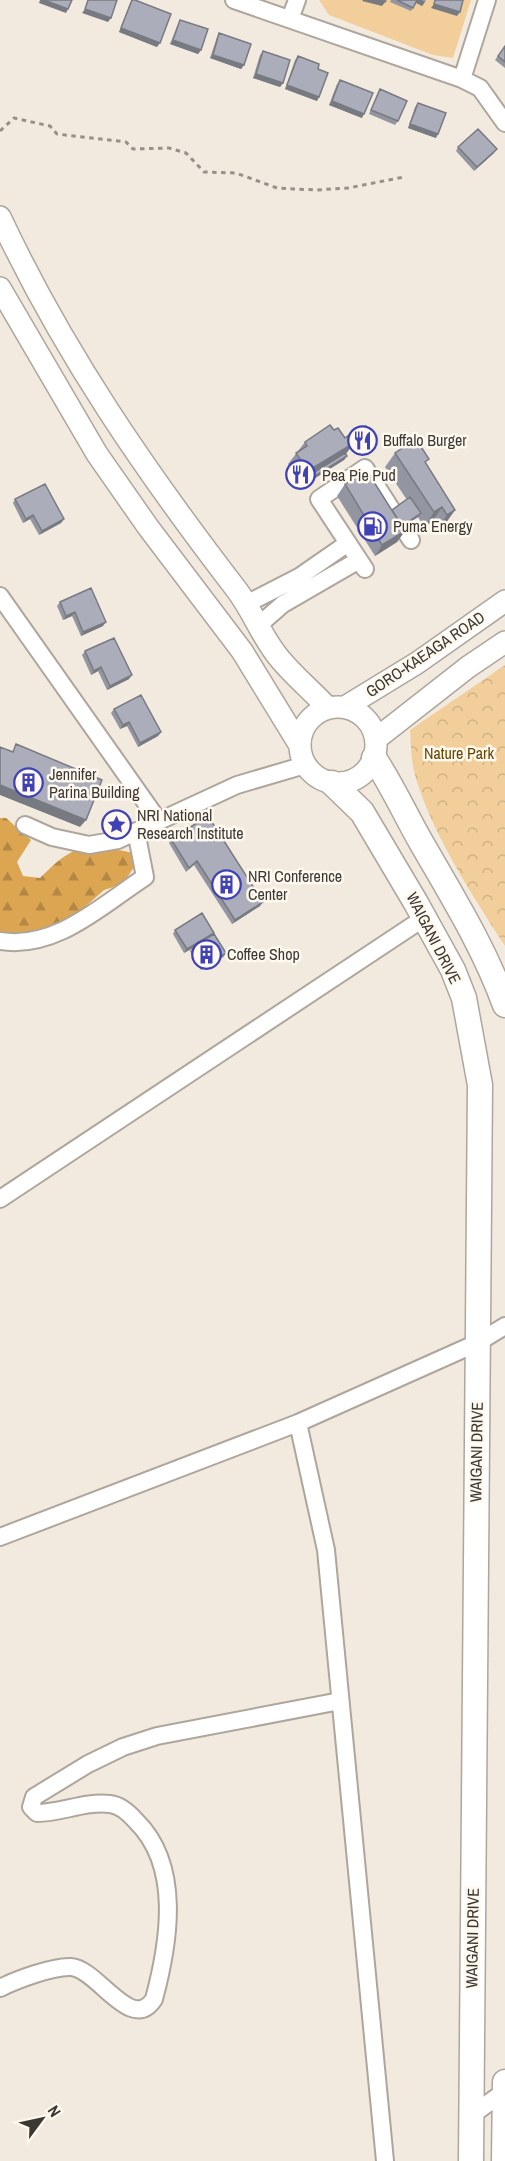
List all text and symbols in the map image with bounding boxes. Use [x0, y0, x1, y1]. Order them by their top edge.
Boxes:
restaurant icon: Buffalo Burger [346, 424, 378, 456]
place label: Buffalo Burger [383, 429, 467, 451]
restaurant icon: Pea Pie Pud [285, 459, 317, 491]
place label: Pea Pie Pud [322, 464, 396, 486]
fuel station icon: Puma Energy [356, 510, 388, 542]
place label: Puma Energy [393, 515, 473, 537]
street label: GORO-KAEAGA ROAD [361, 606, 489, 702]
park label: Nature Park [424, 742, 494, 764]
place label: Jennifer Parina Building [49, 763, 140, 803]
building icon: Jennifer Parina Building [12, 767, 44, 799]
place label: NRI National Research Institute [137, 804, 243, 844]
place icon: NRI National Research Institute [100, 808, 132, 840]
place label: NRI Conference Center [248, 865, 342, 905]
building icon: NRI Conference Center [211, 869, 243, 901]
street label: WAIGANI DRIVE [401, 888, 467, 988]
building icon: Coffee Shop [190, 938, 222, 970]
place label: Coffee Shop [227, 943, 300, 965]
street label: WAIGANI DRIVE [464, 1402, 488, 1502]
street label: WAIGANI DRIVE [460, 1888, 484, 1988]
north arrow [12, 2089, 72, 2149]
text: N [43, 2101, 66, 2121]

